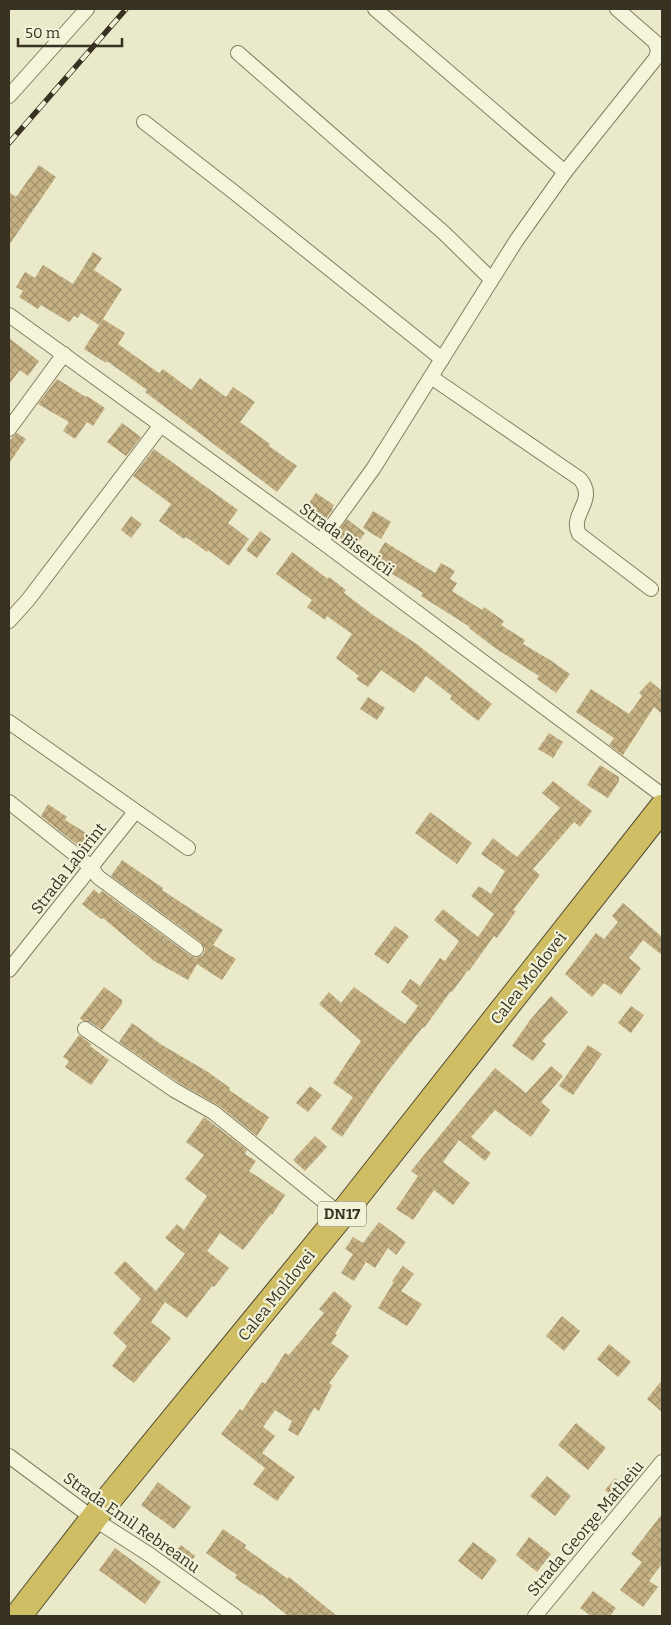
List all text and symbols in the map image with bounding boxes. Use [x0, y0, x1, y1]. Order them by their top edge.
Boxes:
scale bar [18, 15, 121, 47]
text: 50 m [25, 24, 61, 42]
street label: Strada Bisericii [296, 499, 398, 580]
street label: Strada Labirint [27, 819, 110, 918]
street label: Calea Moldovei [486, 928, 570, 1028]
road number: DN17 [318, 1202, 366, 1226]
street label: Calea Moldovei [234, 1246, 319, 1345]
street label: Strada George Matheiu [523, 1457, 648, 1600]
street label: Strada Emil Rebreanu [60, 1468, 203, 1577]

